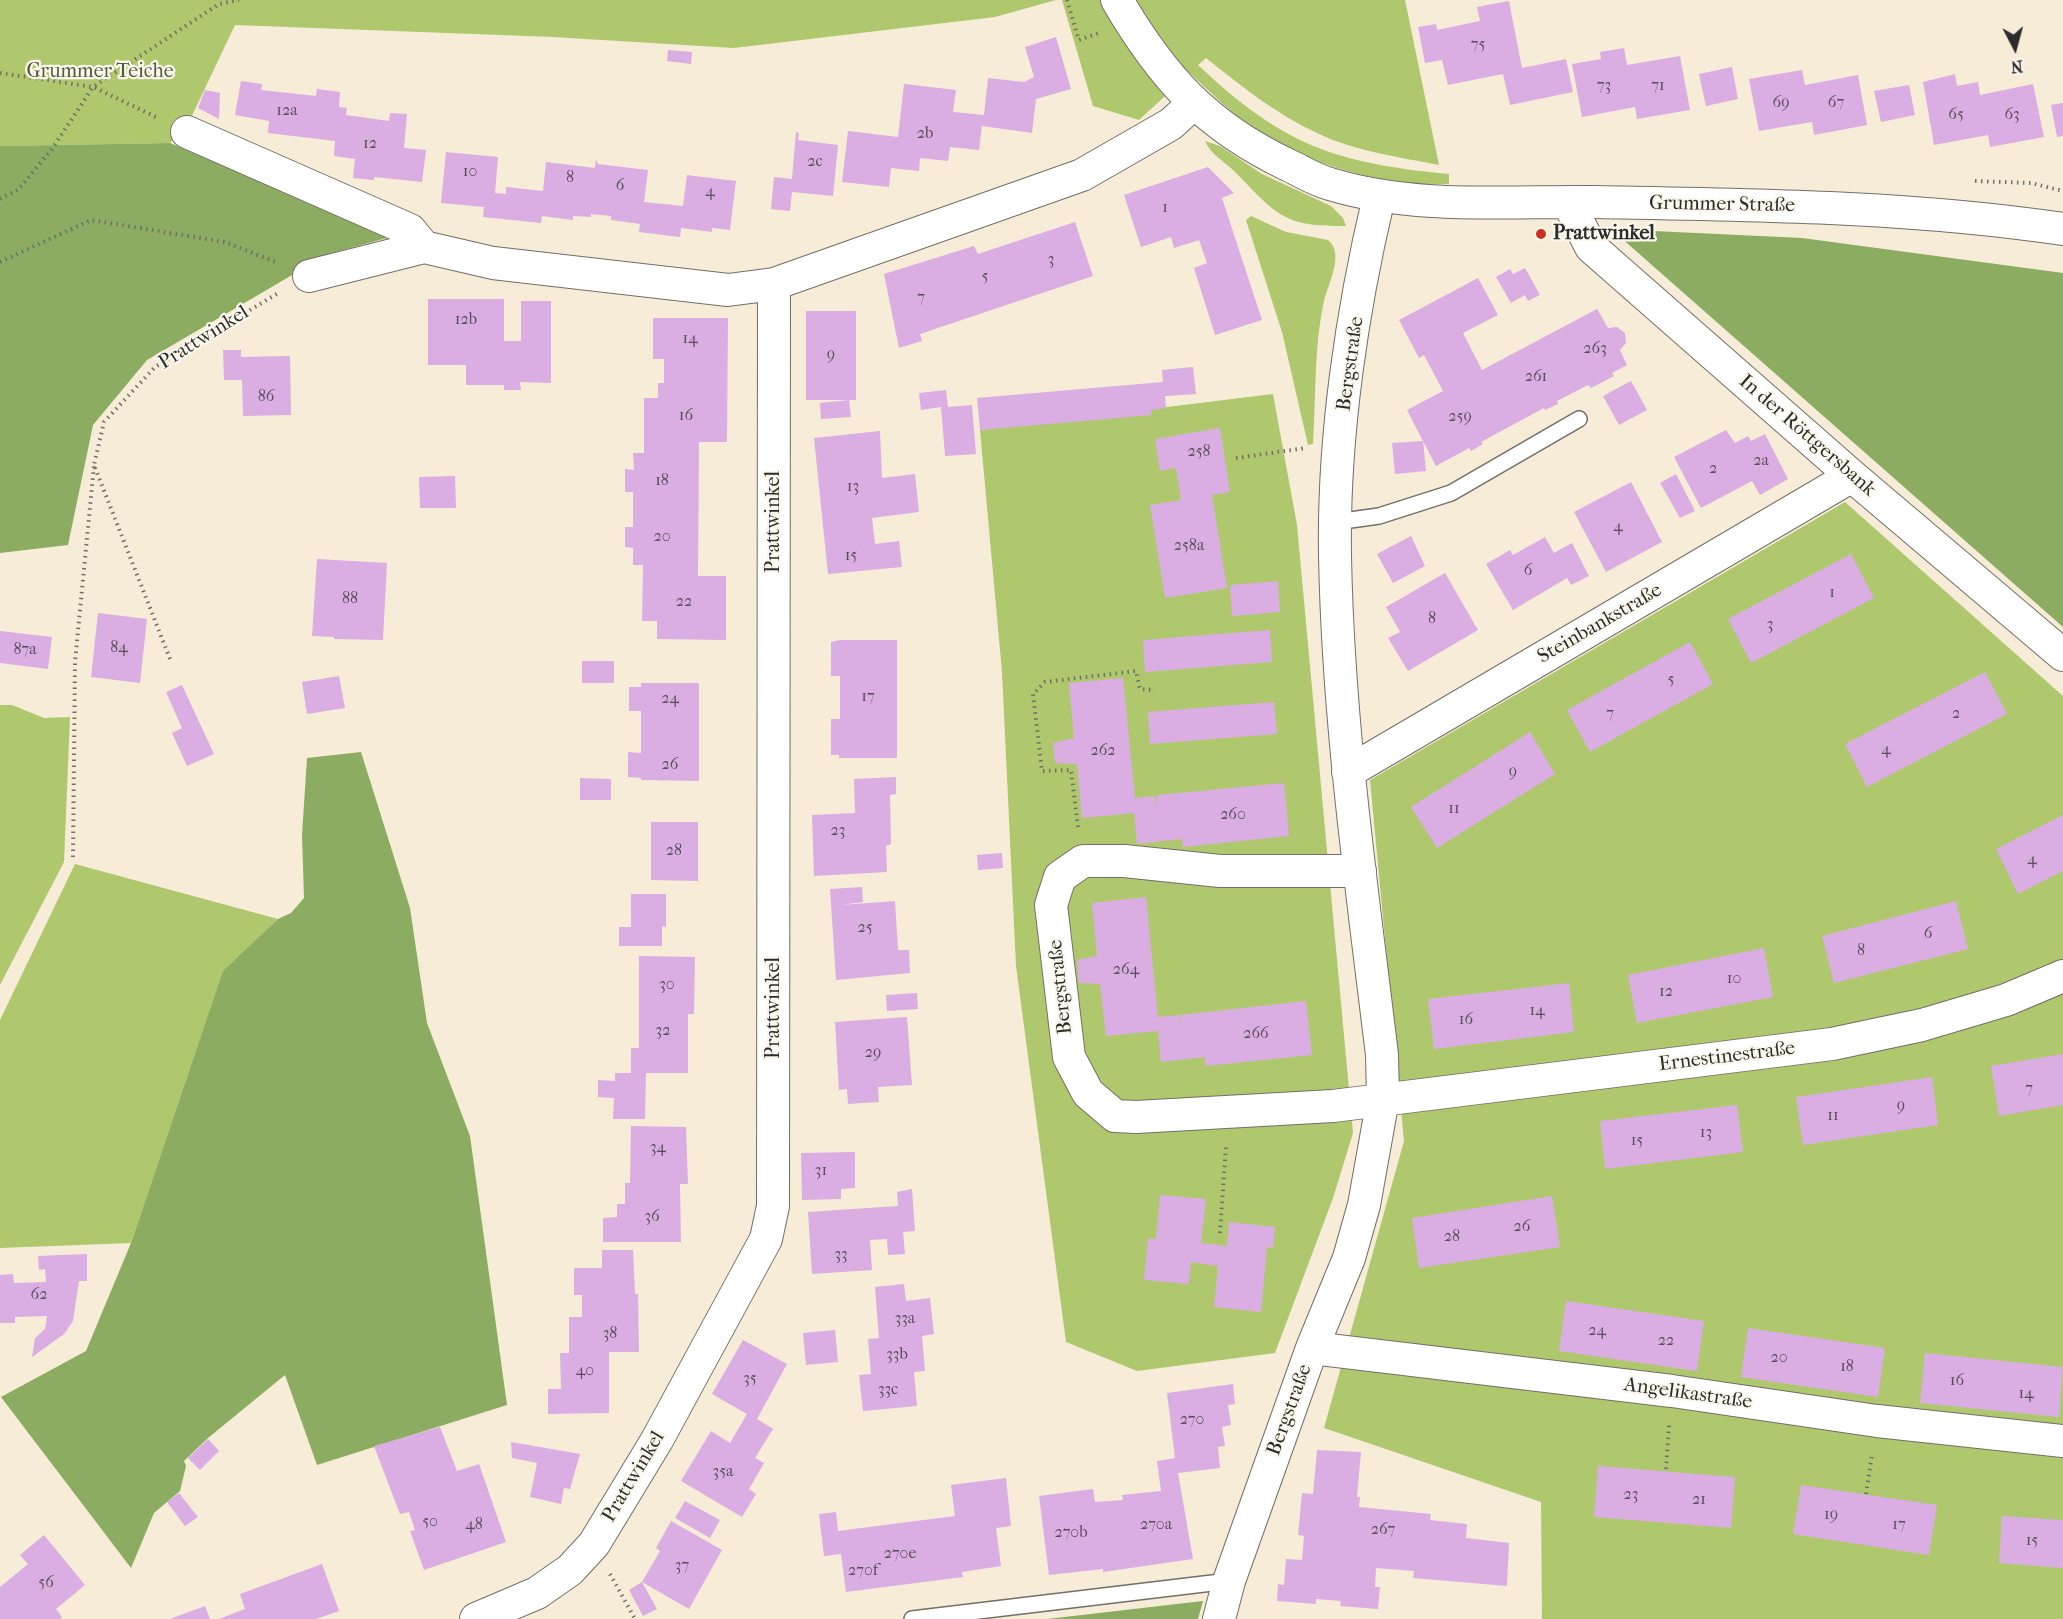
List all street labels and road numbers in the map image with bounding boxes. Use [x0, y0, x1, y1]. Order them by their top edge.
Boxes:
street label: Grummer Straße [1649, 192, 1795, 218]
street label: Prattwinkel [154, 301, 254, 375]
street label: Bergstraße [1332, 315, 1370, 413]
street label: In der Röttgersbank [1733, 370, 1881, 502]
street label: Prattwinkel [762, 471, 786, 573]
street label: Steinbankstraße [1534, 579, 1666, 669]
street label: Bergstraße [1044, 938, 1078, 1036]
street label: Prattwinkel [762, 957, 786, 1059]
street label: Ernestinestraße [1658, 1037, 1796, 1077]
street label: Bergstraße [1262, 1361, 1318, 1459]
street label: Angelikastraße [1622, 1373, 1754, 1415]
street label: Prattwinkel [597, 1427, 671, 1527]

